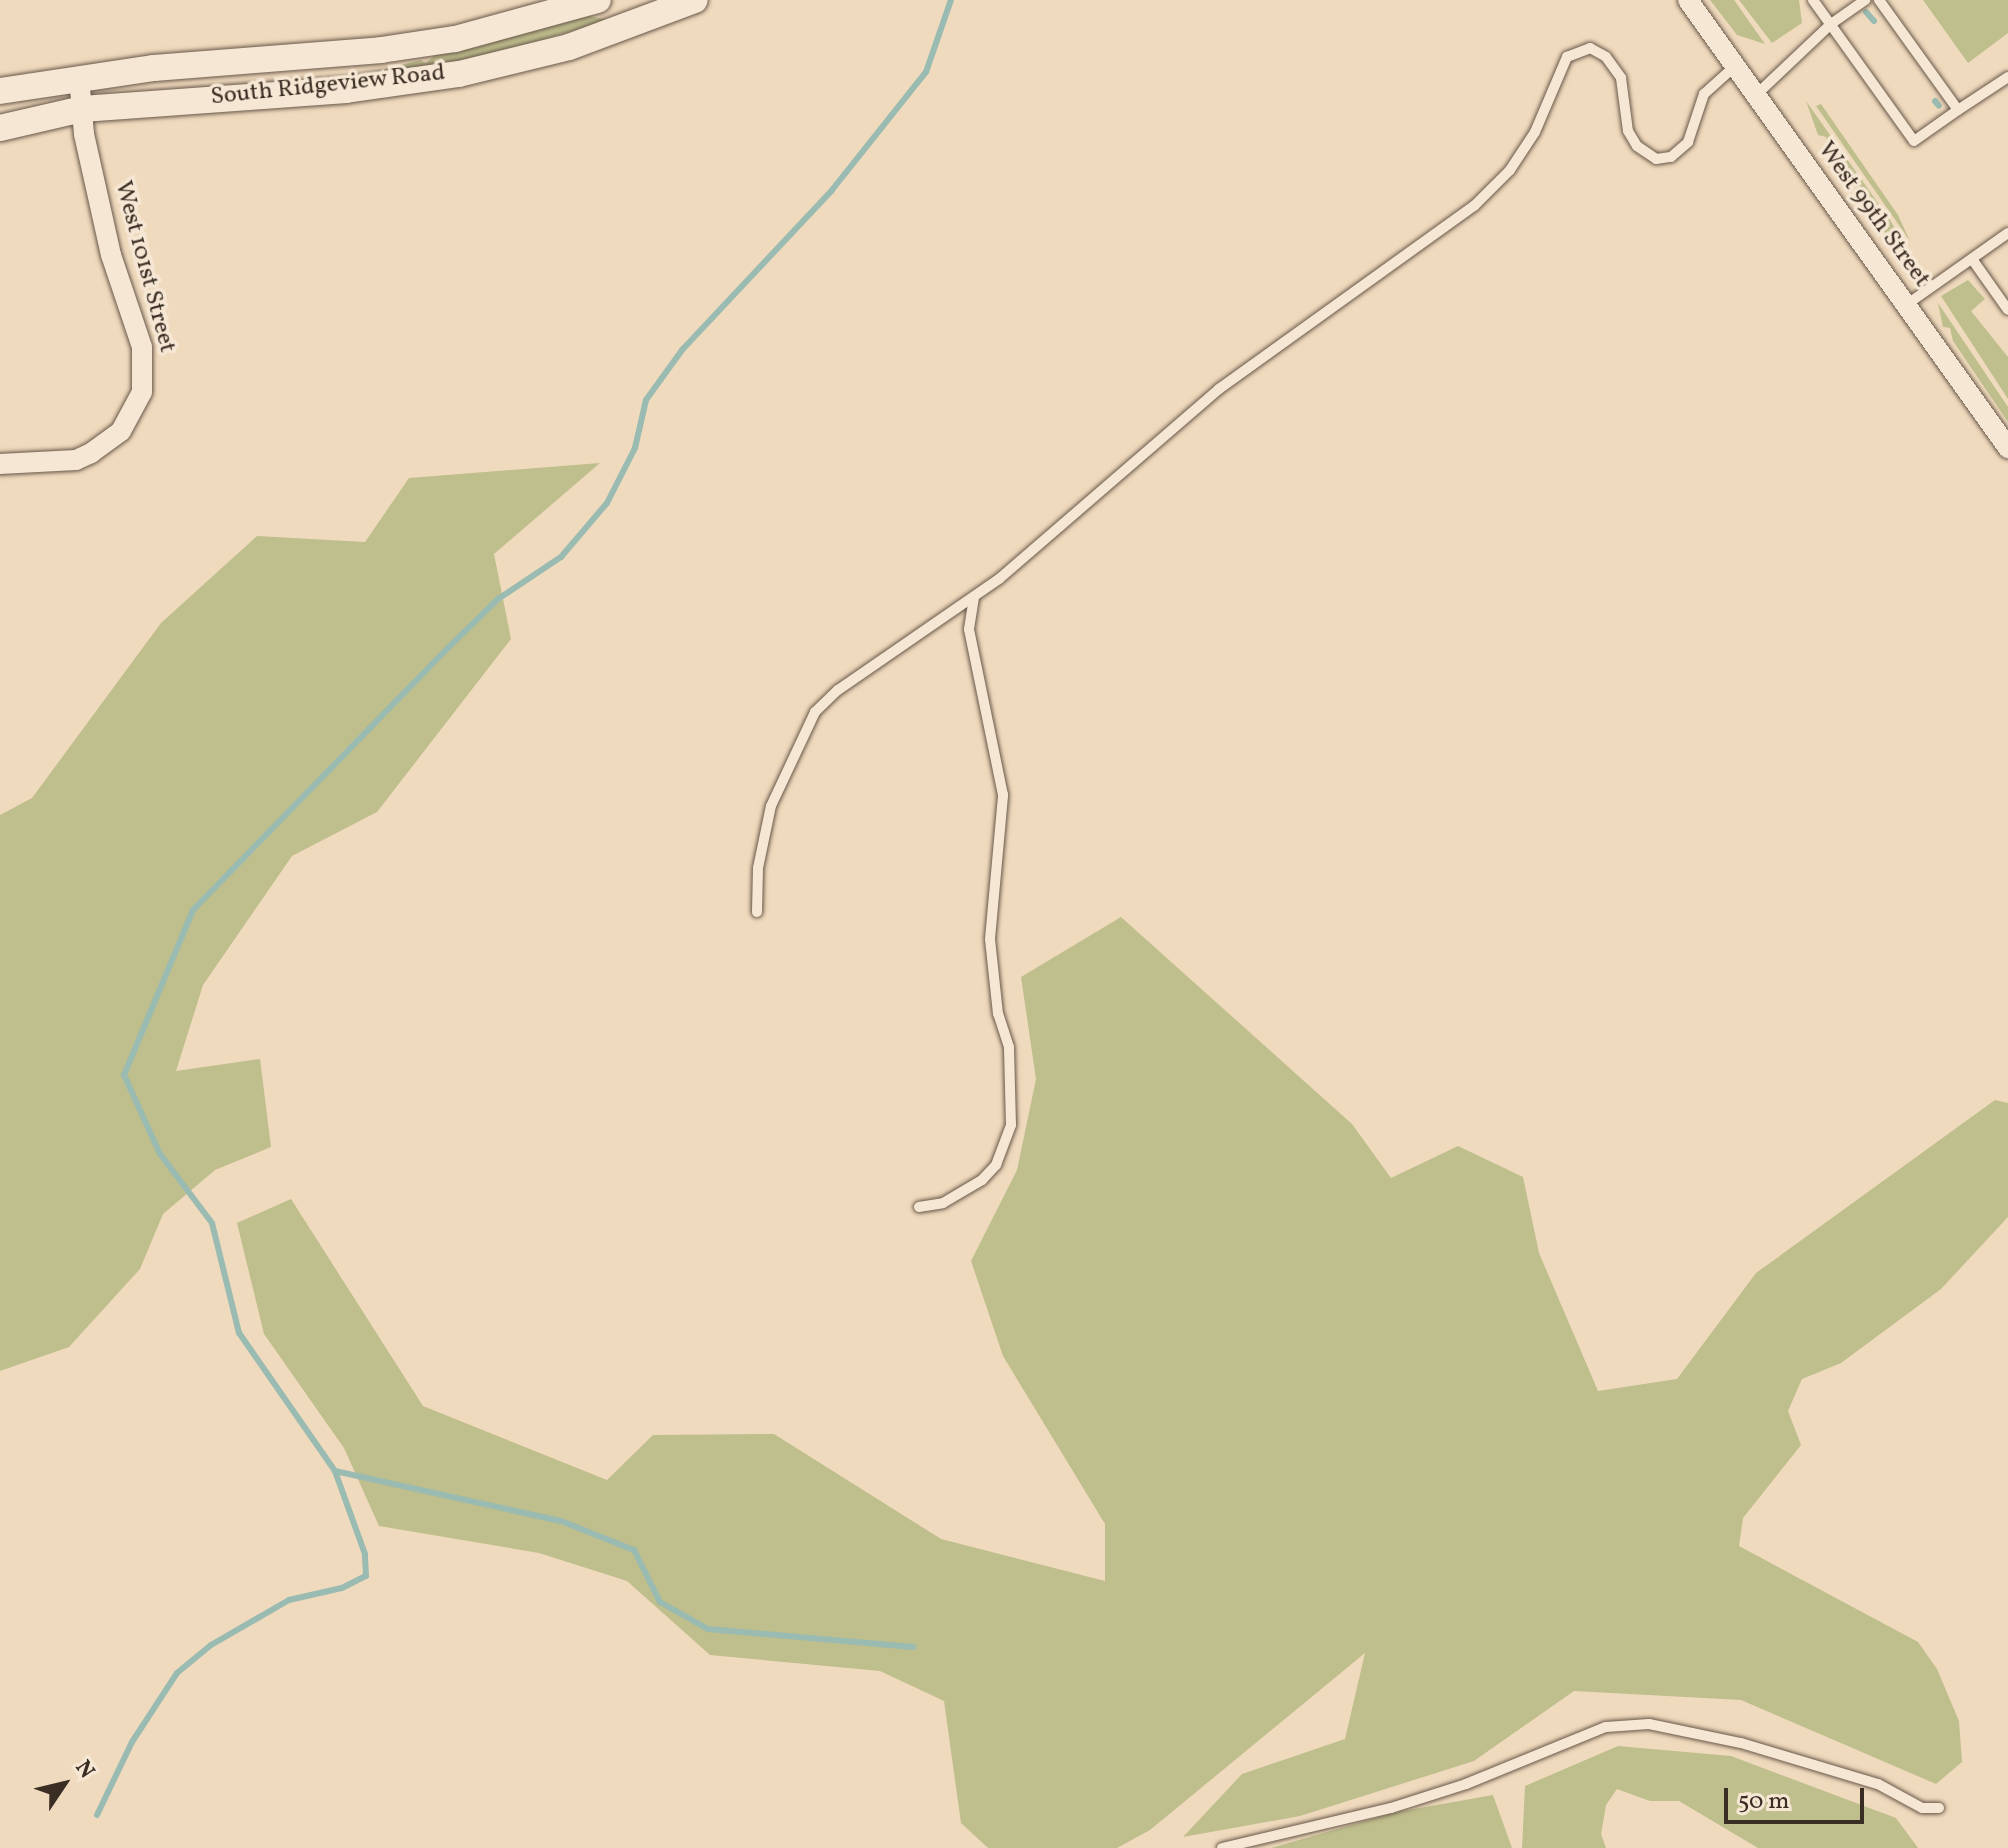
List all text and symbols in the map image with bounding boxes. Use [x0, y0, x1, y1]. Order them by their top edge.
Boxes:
street label: South Ridgeview Road [209, 59, 447, 113]
street label: West 99th Street [1811, 137, 1935, 293]
street label: West 101st Street [107, 178, 181, 356]
north arrow [24, 1744, 104, 1824]
text: N [67, 1755, 101, 1785]
scale bar [1728, 1772, 1868, 1822]
text: 50 m [1738, 1785, 1790, 1819]

